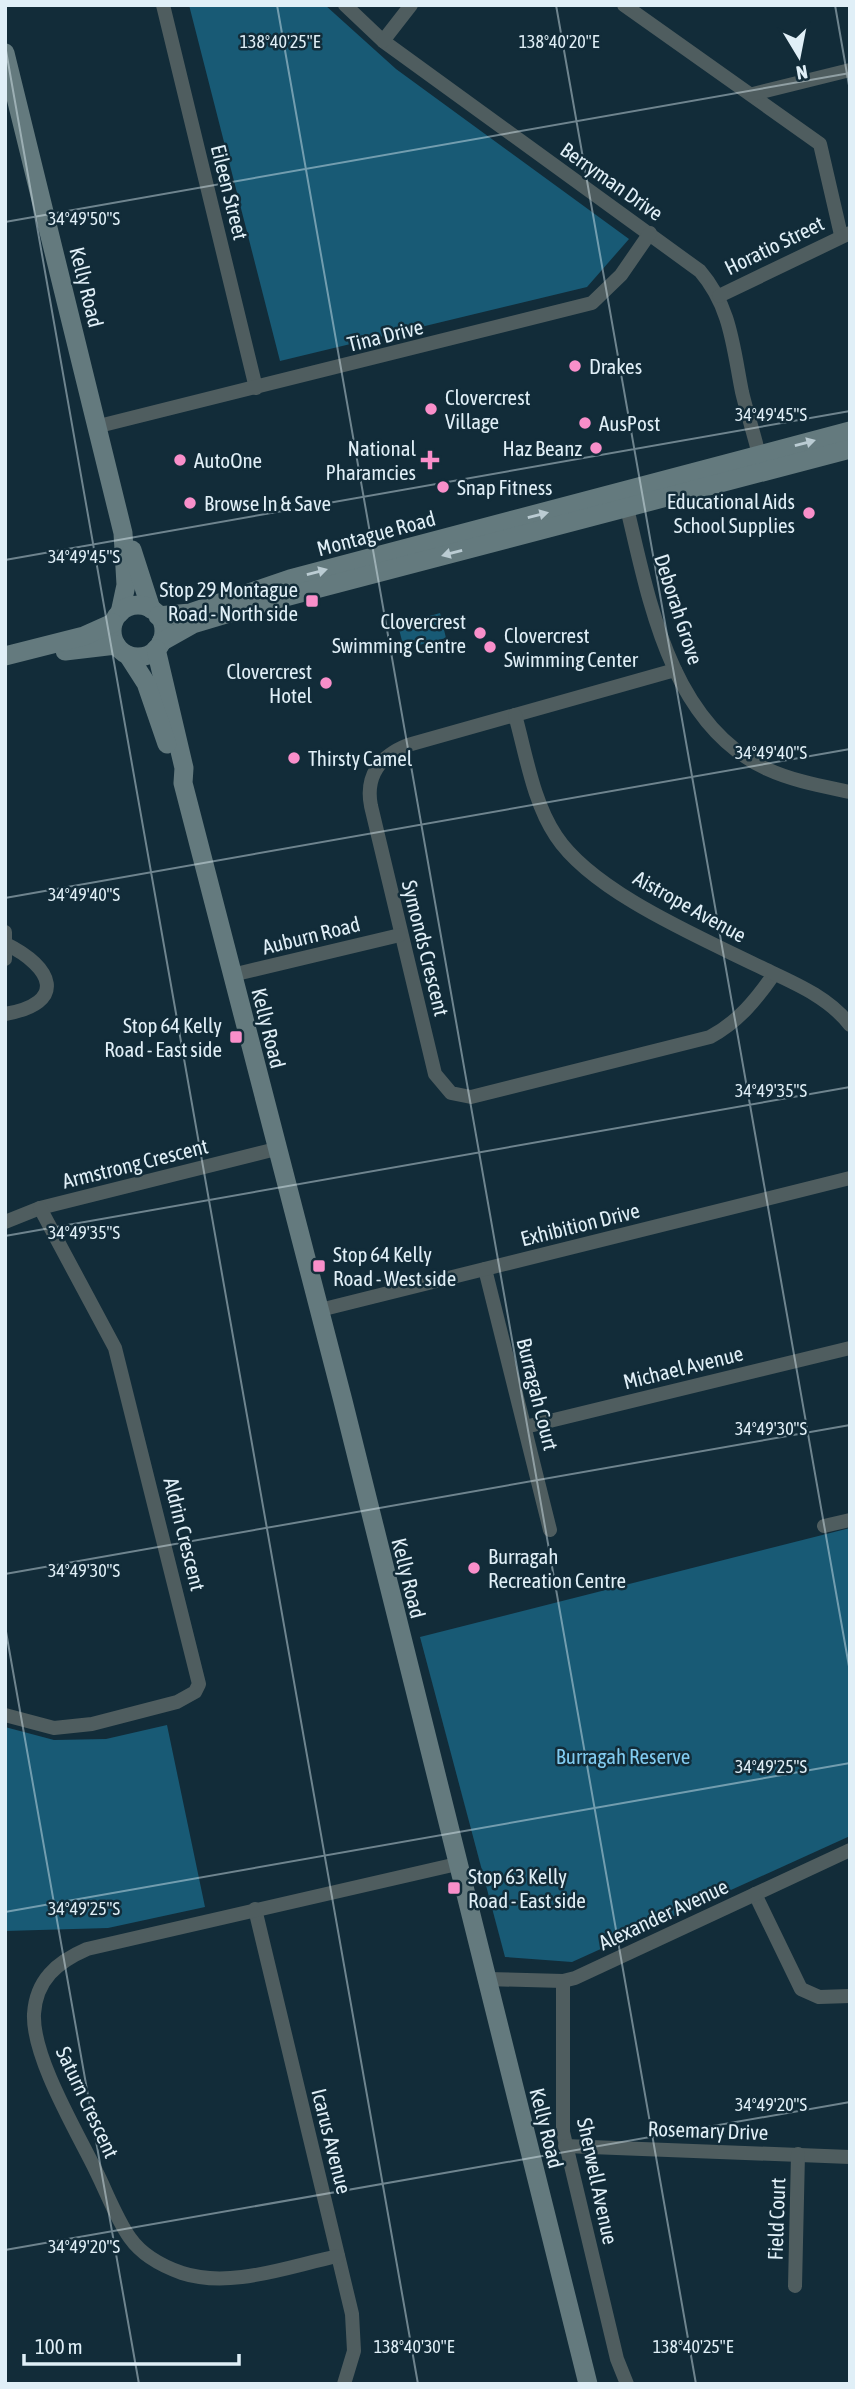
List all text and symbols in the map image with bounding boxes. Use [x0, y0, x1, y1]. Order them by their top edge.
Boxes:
north arrow [764, 21, 834, 91]
text: 138°40'25"E [240, 31, 321, 52]
text: 138°40'20"E [519, 31, 600, 52]
text: N [795, 61, 809, 85]
street label: Berryman Drive [556, 137, 668, 225]
street label: Eileen Street [207, 142, 253, 242]
text: 34°49'50"S [48, 208, 120, 229]
street label: Horatio Street [721, 211, 827, 279]
street label: Kelly Road [65, 244, 109, 330]
street label: Tina Drive [345, 314, 425, 356]
place label: Drakes [589, 354, 642, 378]
marker: Drakes [567, 358, 583, 374]
place label: Clovercrest Village [445, 385, 531, 433]
marker: Clovercrest Village [423, 401, 439, 417]
text: 34°49'45"S [735, 404, 807, 425]
place label: AusPost [599, 411, 660, 435]
marker: AusPost [577, 415, 593, 431]
place label: National Pharamcies [326, 436, 416, 484]
place label: Haz Beanz [503, 436, 582, 460]
one-way arrow [794, 437, 816, 448]
marker: Haz Beanz [588, 440, 604, 456]
place label: AutoOne [194, 448, 262, 472]
marker: AutoOne [172, 452, 188, 468]
marker: National Pharamcies [422, 452, 438, 468]
place label: Snap Fitness [457, 475, 553, 499]
marker: Snap Fitness [435, 479, 451, 495]
place label: Educational Aids School Supplies [667, 489, 795, 537]
place label: Browse In & Save [204, 491, 331, 515]
marker: Browse In & Save [182, 495, 198, 511]
marker: Educational Aids School Supplies [801, 505, 817, 521]
street label: Montague Road [314, 506, 438, 560]
one-way arrow [527, 509, 549, 520]
text: 34°49'45"S [48, 546, 120, 567]
one-way arrow [441, 548, 463, 559]
street label: Deborah Grove [650, 551, 708, 667]
one-way arrow [307, 566, 329, 577]
place label: Stop 29 Montague Road - North side [159, 577, 298, 625]
marker: Stop 29 Montague Road - North side [304, 593, 320, 609]
place label: Clovercrest Swimming Centre [332, 609, 466, 657]
place label: Clovercrest Swimming Center [504, 623, 639, 671]
marker: Clovercrest Swimming Centre [472, 625, 488, 641]
marker: Clovercrest Swimming Center [482, 639, 498, 655]
place label: Clovercrest Hotel [226, 659, 312, 707]
marker: Clovercrest Hotel [318, 675, 334, 691]
text: 34°49'40"S [735, 742, 807, 763]
place label: Thirsty Camel [308, 746, 413, 770]
marker: Thirsty Camel [286, 750, 302, 766]
street label: Aistrope Avenue [629, 865, 751, 947]
street label: Symonds Crescent [398, 878, 454, 1018]
text: 34°49'40"S [48, 884, 120, 905]
street label: Auburn Road [260, 911, 362, 959]
street label: Kelly Road [247, 985, 291, 1071]
place label: Stop 64 Kelly Road - East side [104, 1013, 222, 1061]
marker: Stop 64 Kelly Road - East side [228, 1029, 244, 1045]
text: 34°49'35"S [735, 1080, 807, 1101]
street label: Armstrong Crescent [60, 1133, 210, 1193]
street label: Exhibition Drive [518, 1198, 642, 1250]
text: 34°49'35"S [48, 1222, 120, 1243]
place label: Stop 64 Kelly Road - West side [333, 1242, 456, 1290]
marker: Stop 64 Kelly Road - West side [311, 1258, 327, 1274]
street label: Burragah Court [512, 1335, 564, 1453]
street label: Michael Avenue [621, 1341, 745, 1393]
text: 34°49'30"S [735, 1418, 807, 1439]
street label: Aldrin Crescent [159, 1475, 211, 1593]
street label: Kelly Road [387, 1535, 431, 1621]
place label: Burragah Recreation Centre [488, 1544, 626, 1592]
text: 34°49'30"S [48, 1560, 120, 1581]
marker: Burragah Recreation Centre [466, 1560, 482, 1576]
park label: Burragah Reserve [556, 1744, 690, 1768]
text: 34°49'25"S [735, 1756, 807, 1777]
place label: Stop 63 Kelly Road - East side [468, 1864, 586, 1912]
street label: Alexander Avenue [594, 1874, 732, 1954]
marker: Stop 63 Kelly Road - East side [446, 1880, 462, 1896]
text: 34°49'25"S [48, 1898, 120, 1919]
street label: Saturn Crescent [52, 2042, 124, 2162]
street label: Kelly Road [525, 2085, 569, 2171]
street label: Icarus Avenue [307, 2086, 357, 2196]
text: 34°49'20"S [735, 2094, 807, 2115]
street label: Sherwell Avenue [573, 2116, 623, 2246]
street label: Rosemary Drive [647, 2116, 769, 2144]
street label: Field Court [763, 2177, 789, 2261]
text: 34°49'20"S [48, 2236, 120, 2257]
scale bar [24, 2322, 240, 2366]
text: 100 m [35, 2334, 83, 2358]
text: 138°40'30"E [374, 2336, 455, 2357]
text: 138°40'25"E [653, 2336, 734, 2357]

